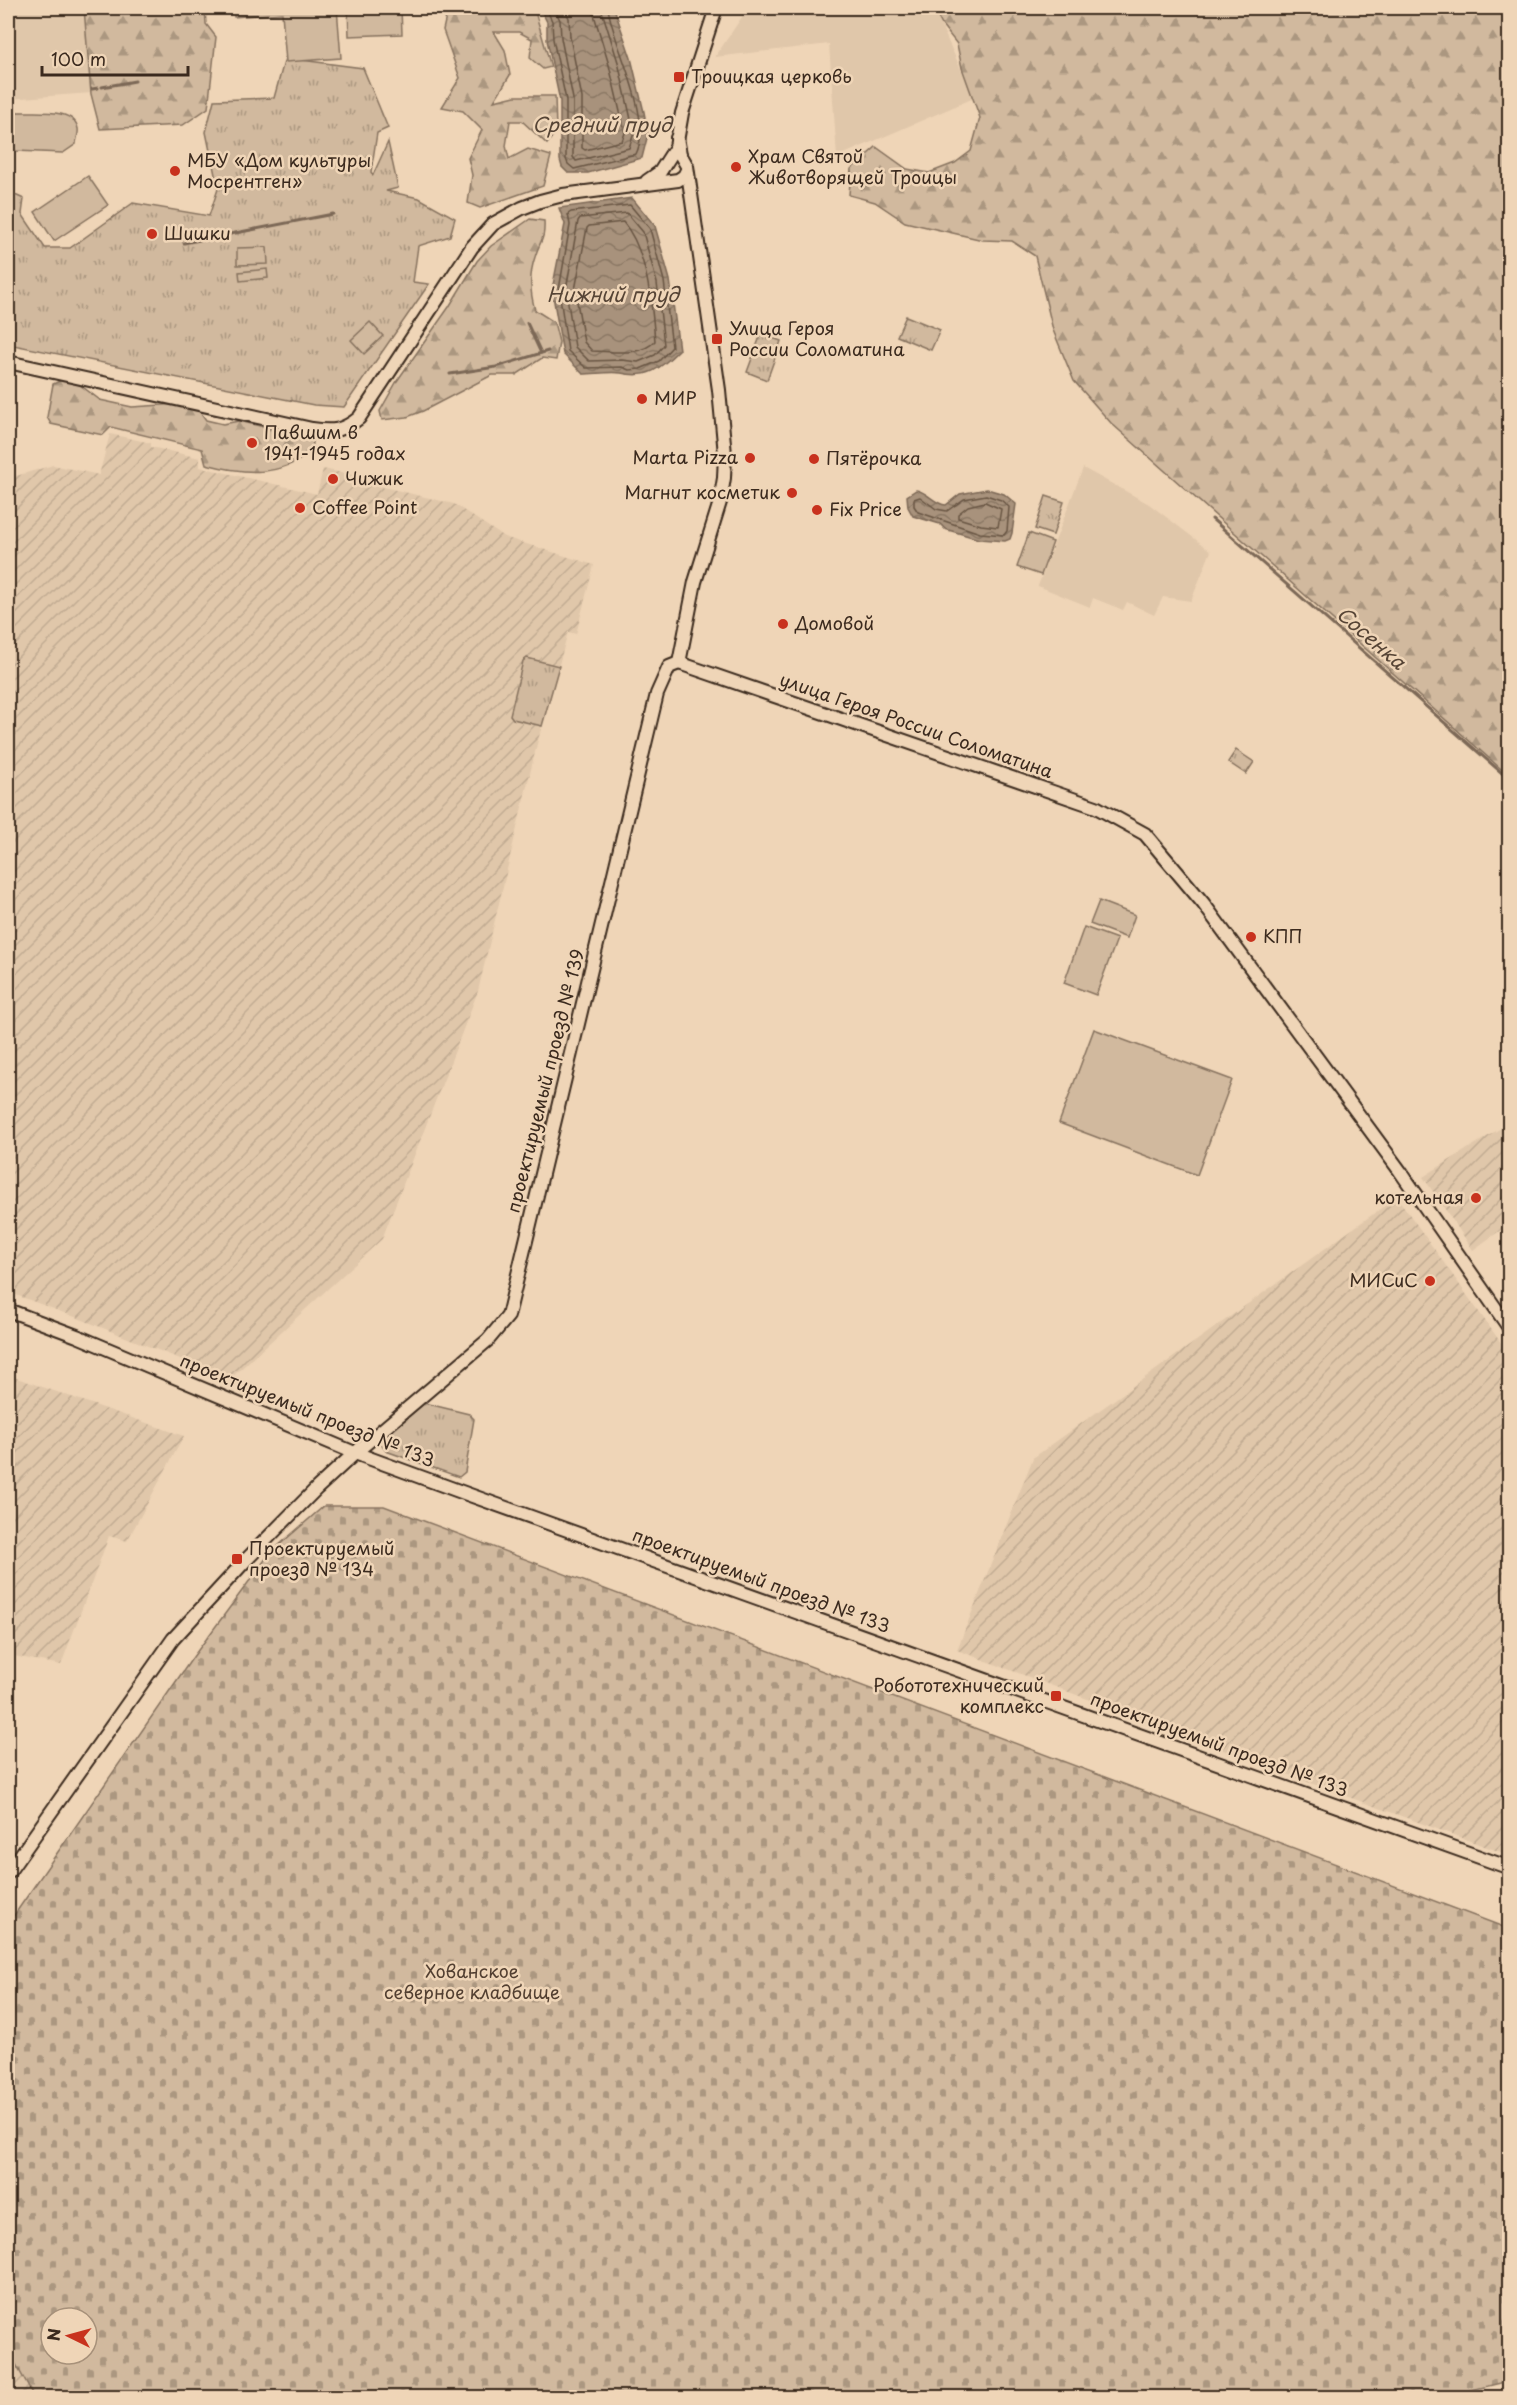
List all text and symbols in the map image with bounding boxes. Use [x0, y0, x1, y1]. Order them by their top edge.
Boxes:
scale bar [42, 39, 188, 77]
text: 100 m [51, 45, 106, 72]
place label: Троицкая церковь [691, 62, 852, 89]
marker: Троицкая церковь [672, 70, 686, 84]
water label: Средний пруд [532, 109, 674, 139]
place label: Храм Святой Животворящей Троицы [748, 142, 957, 190]
place label: МБУ «Дом культуры Мосрентген» [187, 146, 371, 194]
marker: Храм Святой Животворящей Троицы [729, 160, 743, 174]
marker: МБУ «Дом культуры Мосрентген» [168, 164, 182, 178]
place label: Шишки [164, 219, 231, 246]
marker: Шишки [145, 227, 159, 241]
water label: Нижний пруд [547, 279, 682, 309]
place label: Улица Героя России Соломатина [729, 314, 905, 362]
marker: Улица Героя России Соломатина [710, 332, 724, 346]
place label: МИР [654, 384, 697, 411]
marker: МИР [635, 392, 649, 406]
place label: Павшим в 1941-1945 годах [264, 418, 405, 466]
marker: Павшим в 1941-1945 годах [245, 436, 259, 450]
place label: Marta Pizza [632, 443, 739, 470]
place label: Пятёрочка [826, 444, 922, 471]
marker: Marta Pizza [743, 451, 757, 465]
marker: Пятёрочка [807, 452, 821, 466]
place label: Чижик [345, 464, 403, 491]
marker: Чижик [326, 472, 340, 486]
place label: Магнит косметик [624, 478, 780, 505]
marker: Магнит косметик [785, 486, 799, 500]
place label: Coffee Point [312, 493, 417, 520]
place label: Fix Price [829, 495, 902, 522]
marker: Coffee Point [293, 501, 307, 515]
marker: Fix Price [810, 503, 824, 517]
water label: Сосенка [1330, 599, 1413, 676]
place label: Домовой [794, 609, 874, 636]
marker: Домовой [776, 617, 790, 631]
street label: улица Героя России Соломатина [776, 665, 1057, 784]
place label: КПП [1263, 922, 1303, 949]
marker: КПП [1244, 930, 1258, 944]
street label: проектируемый проезд № 139 [499, 946, 590, 1215]
place label: котельная [1374, 1183, 1464, 1210]
marker: котельная [1469, 1191, 1483, 1205]
place label: МИСиС [1349, 1266, 1418, 1293]
marker: МИСиС [1423, 1274, 1437, 1288]
street label: проектируемый проезд № 133 [176, 1346, 439, 1473]
street label: проектируемый проезд № 133 [629, 1520, 894, 1639]
place label: Проектируемый проезд № 134 [249, 1534, 395, 1582]
marker: Проектируемый проезд № 134 [230, 1552, 244, 1566]
place label: Робототехнический комплекс [873, 1671, 1044, 1719]
street label: проектируемый проезд № 133 [1087, 1684, 1352, 1803]
marker: Робототехнический комплекс [1049, 1689, 1063, 1703]
park label: Хованское северное кладбище [384, 1957, 560, 2005]
north arrow [39, 2306, 99, 2366]
text: N [41, 2327, 66, 2342]

